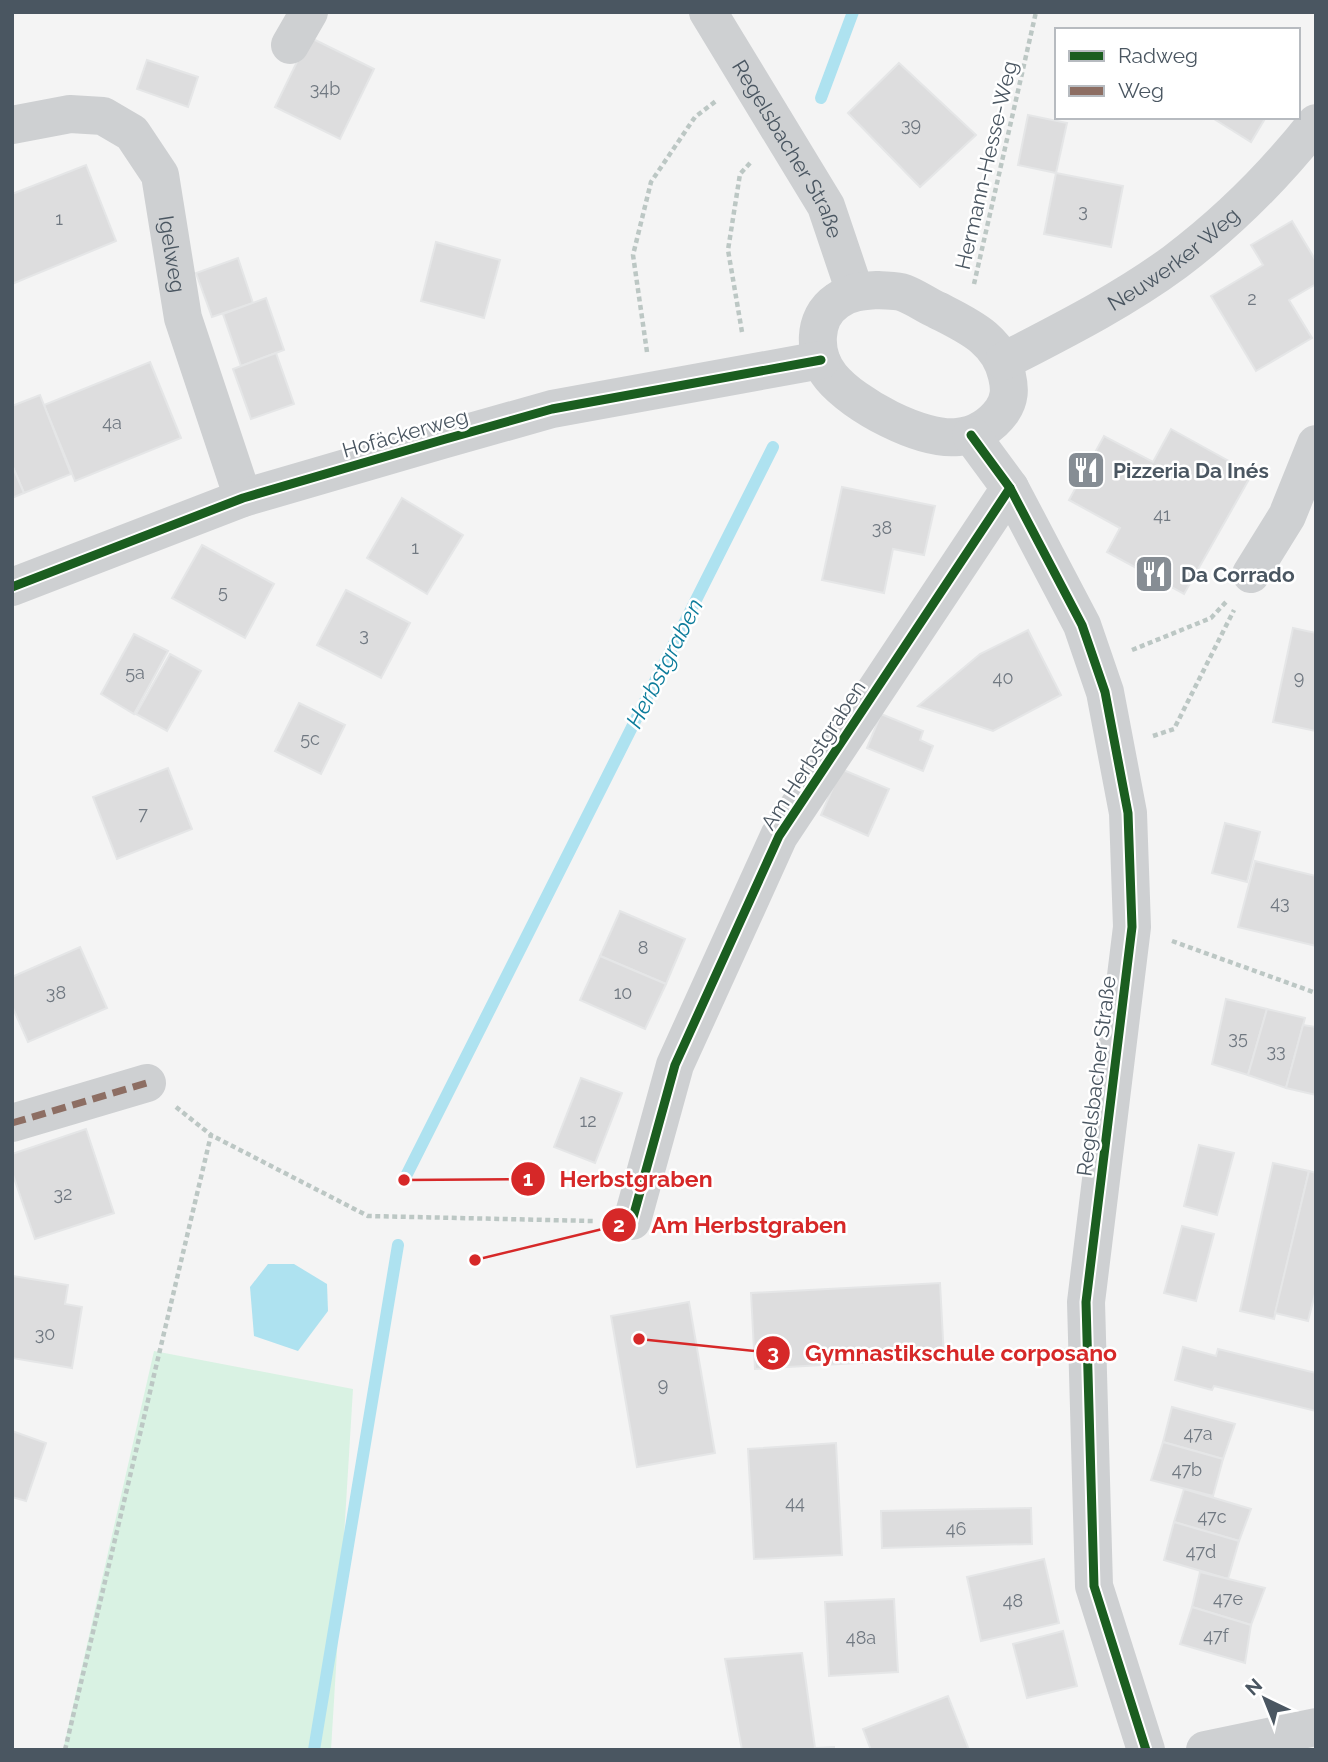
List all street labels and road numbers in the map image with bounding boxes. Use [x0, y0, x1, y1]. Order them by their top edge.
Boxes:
street label: Regelsbacher Straße [727, 55, 848, 241]
street label: Hermann-Hesse-Weg [950, 58, 1022, 272]
street label: Neuwerker Weg [1103, 202, 1244, 316]
street label: Igelweg [154, 213, 191, 294]
street label: Hofäckerweg [339, 403, 471, 463]
street label: Am Herbstgraben [755, 676, 871, 834]
street label: Regelsbacher Straße [1071, 974, 1121, 1178]

